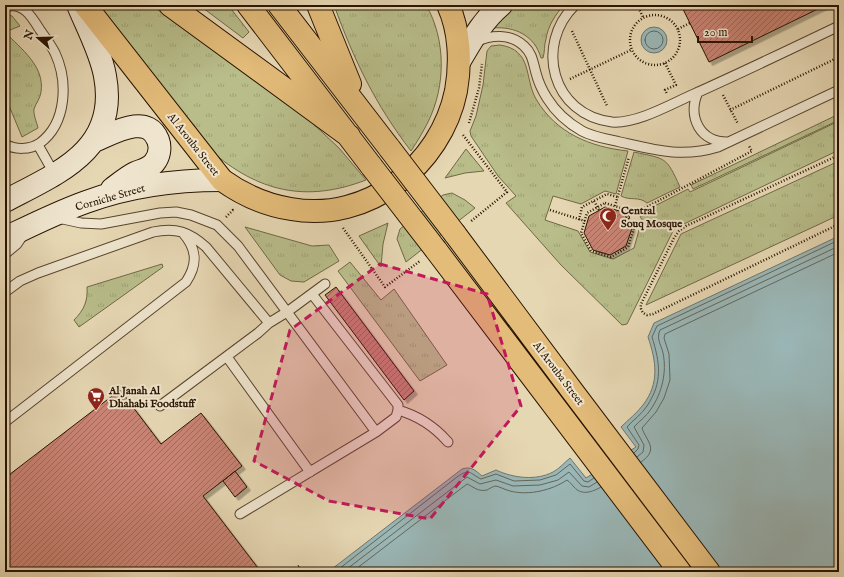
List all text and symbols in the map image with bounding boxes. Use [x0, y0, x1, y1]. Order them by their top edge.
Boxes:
north arrow [18, 18, 58, 58]
scale bar [698, 18, 752, 44]
text: 20 m [704, 25, 727, 40]
text: N [21, 28, 38, 43]
street label: Al Arouba Street [164, 109, 222, 179]
street label: Corniche Street [74, 181, 147, 215]
place label: Central Souq Mosque [621, 204, 682, 231]
mosque icon: Central Souq Mosque [598, 206, 618, 231]
street label: Al Arouba Street [529, 338, 587, 408]
place label: Al Janah Al Dhahabi Foodstuff [108, 384, 196, 411]
supermarket icon: Al Janah Al Dhahabi Foodstuff [86, 386, 106, 411]

